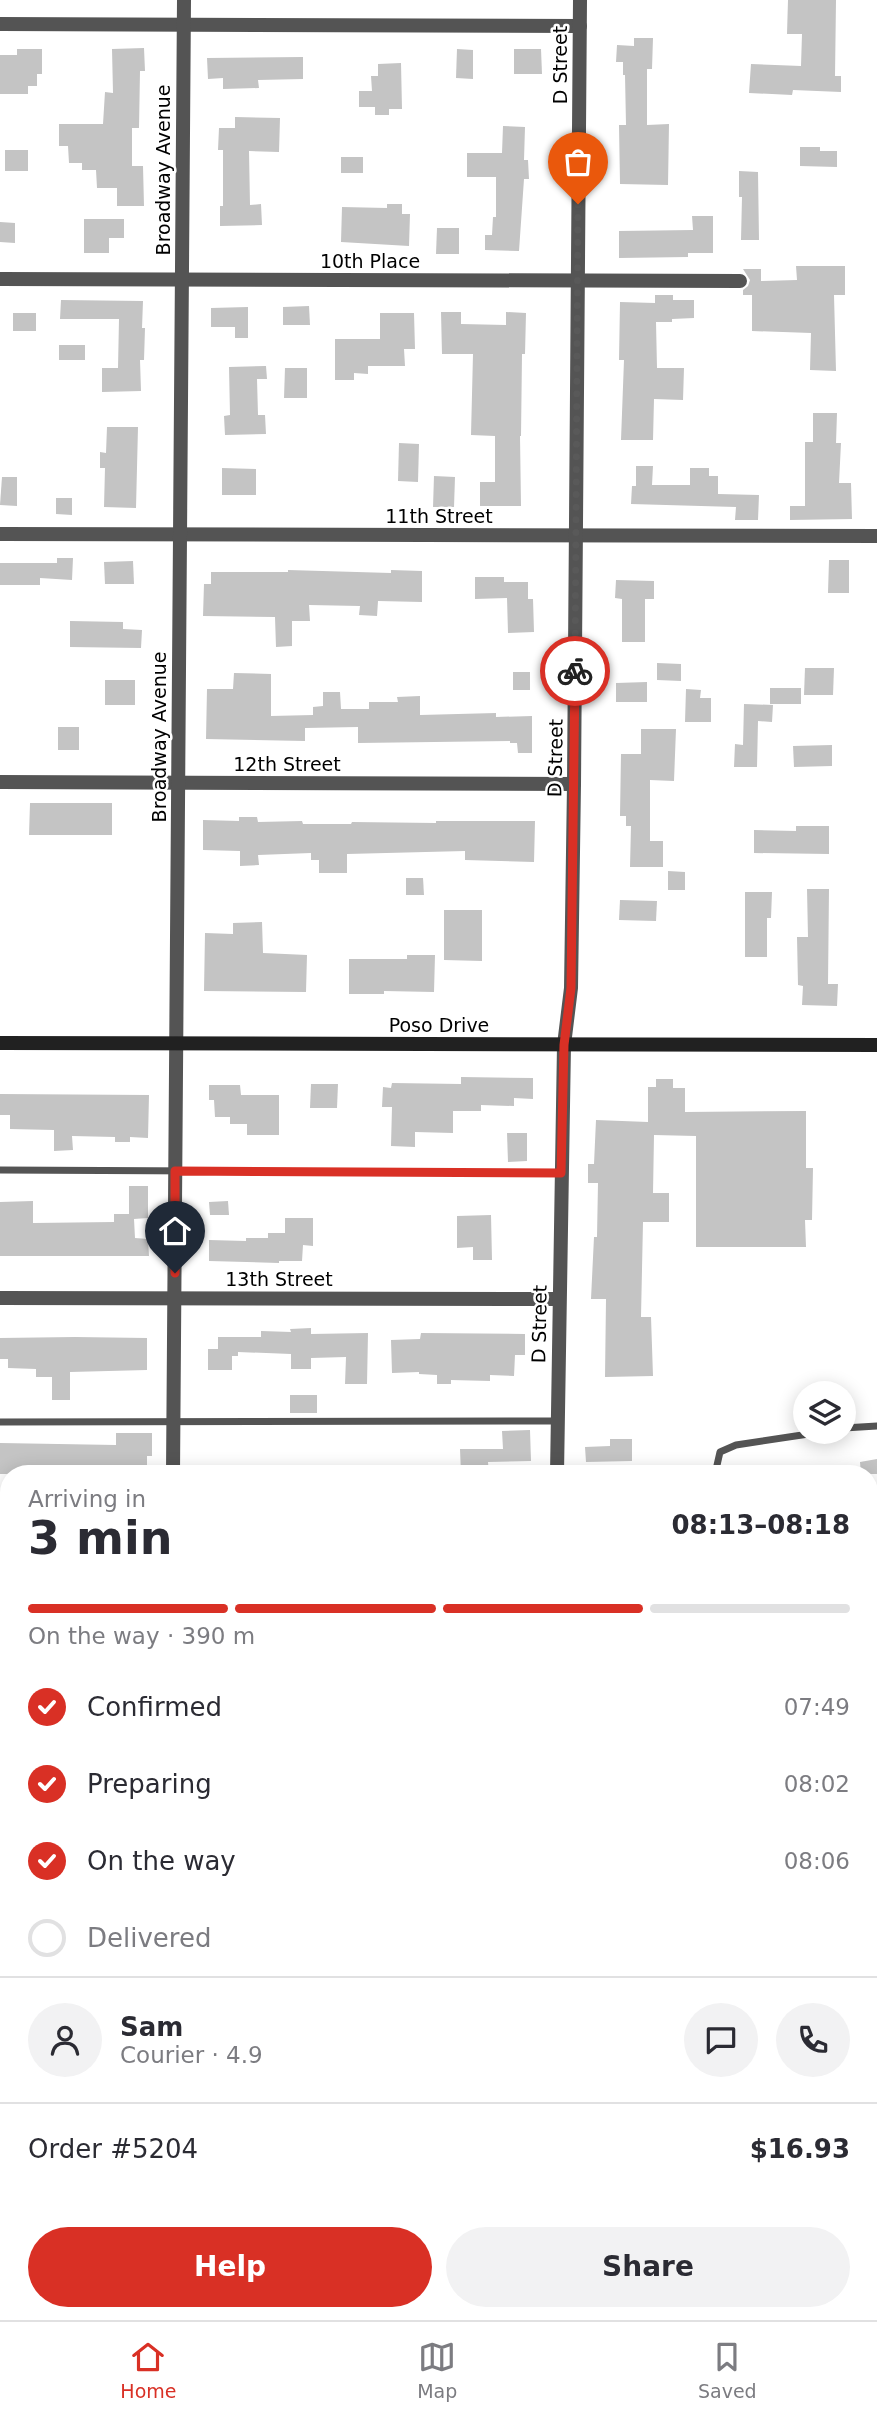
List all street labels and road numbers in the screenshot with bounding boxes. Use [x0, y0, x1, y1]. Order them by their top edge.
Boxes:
street label: D Street [549, 26, 571, 104]
street label: Broadway Avenue [152, 85, 174, 255]
street label: 10th Place [320, 250, 420, 272]
street label: 11th Street [385, 505, 493, 527]
street label: Broadway Avenue [148, 652, 170, 822]
street label: D Street [543, 719, 567, 797]
street label: 12th Street [233, 753, 341, 775]
street label: Poso Drive [389, 1014, 489, 1036]
street label: 13th Street [225, 1268, 333, 1290]
street label: D Street [527, 1285, 551, 1363]

